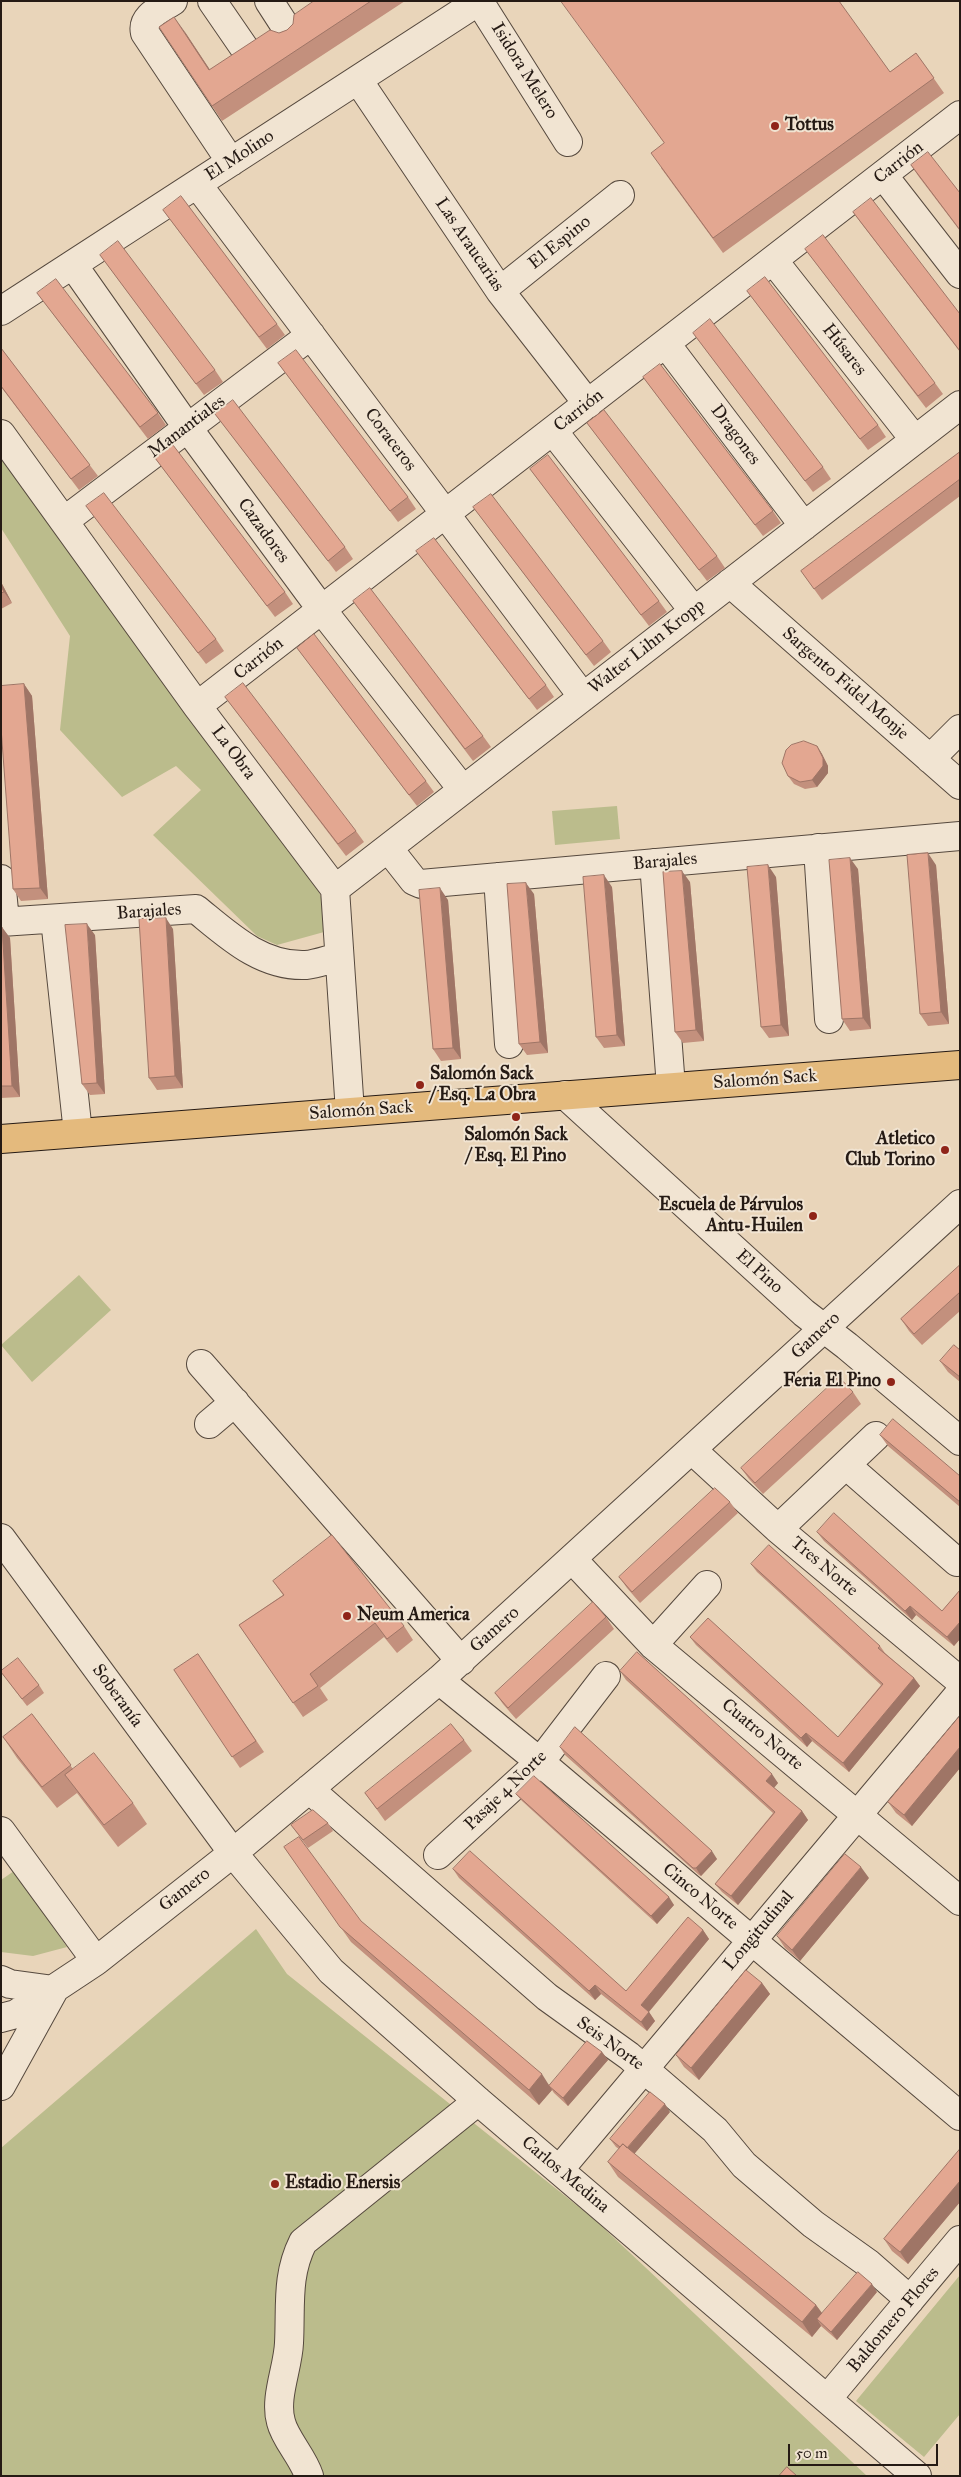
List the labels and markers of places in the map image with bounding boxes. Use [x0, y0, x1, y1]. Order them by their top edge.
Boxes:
place label: Tottus [785, 115, 834, 137]
marker: Tottus [769, 120, 781, 132]
place label: Salomón Sack / Esq. La Obra [430, 1064, 536, 1106]
marker: Salomón Sack / Esq. La Obra [414, 1079, 426, 1091]
marker: Salomón Sack / Esq. El Pino [510, 1111, 522, 1123]
place label: Salomón Sack / Esq. El Pino [464, 1125, 568, 1168]
place label: Atletico Club Torino [845, 1129, 935, 1172]
marker: Atletico Club Torino [939, 1144, 951, 1156]
place label: Escuela de Párvulos Antu-Huilen [659, 1195, 803, 1238]
marker: Escuela de Párvulos Antu-Huilen [807, 1210, 819, 1222]
place label: Feria El Pino [783, 1371, 881, 1393]
marker: Feria El Pino [885, 1376, 897, 1388]
place label: Neum America [357, 1605, 470, 1627]
marker: Neum America [341, 1610, 353, 1622]
place label: Estadio Enersis [285, 2173, 400, 2195]
marker: Estadio Enersis [269, 2178, 281, 2190]

